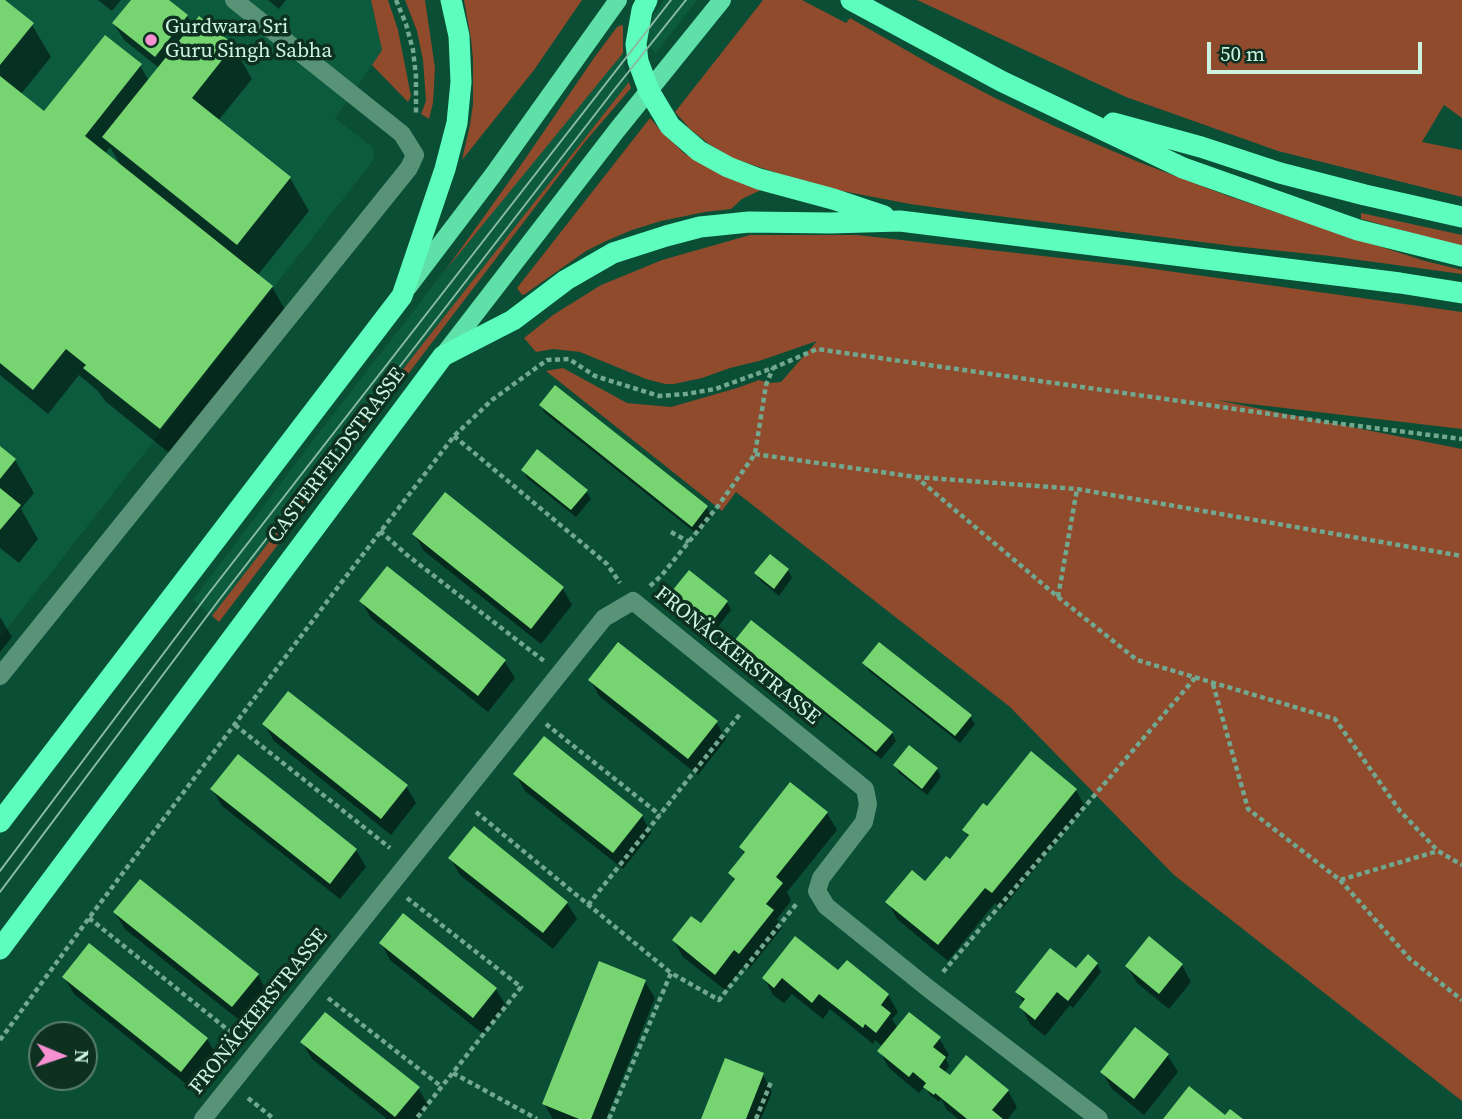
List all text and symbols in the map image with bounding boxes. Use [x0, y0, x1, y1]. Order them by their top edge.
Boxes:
place label: Gurdwara Sri Guru Singh Sabha [165, 15, 332, 65]
scale bar [1210, 28, 1425, 72]
marker: Gurdwara Sri Guru Singh Sabha [143, 32, 159, 48]
text: 50 m [1220, 39, 1265, 68]
street label: CASTERFELDSTRASSE [263, 363, 411, 549]
street label: FRONÄCKERSTRASSE [649, 581, 825, 731]
street label: FRONÄCKERSTRASSE [184, 924, 334, 1100]
north arrow [28, 1021, 98, 1091]
text: N [69, 1049, 95, 1064]

